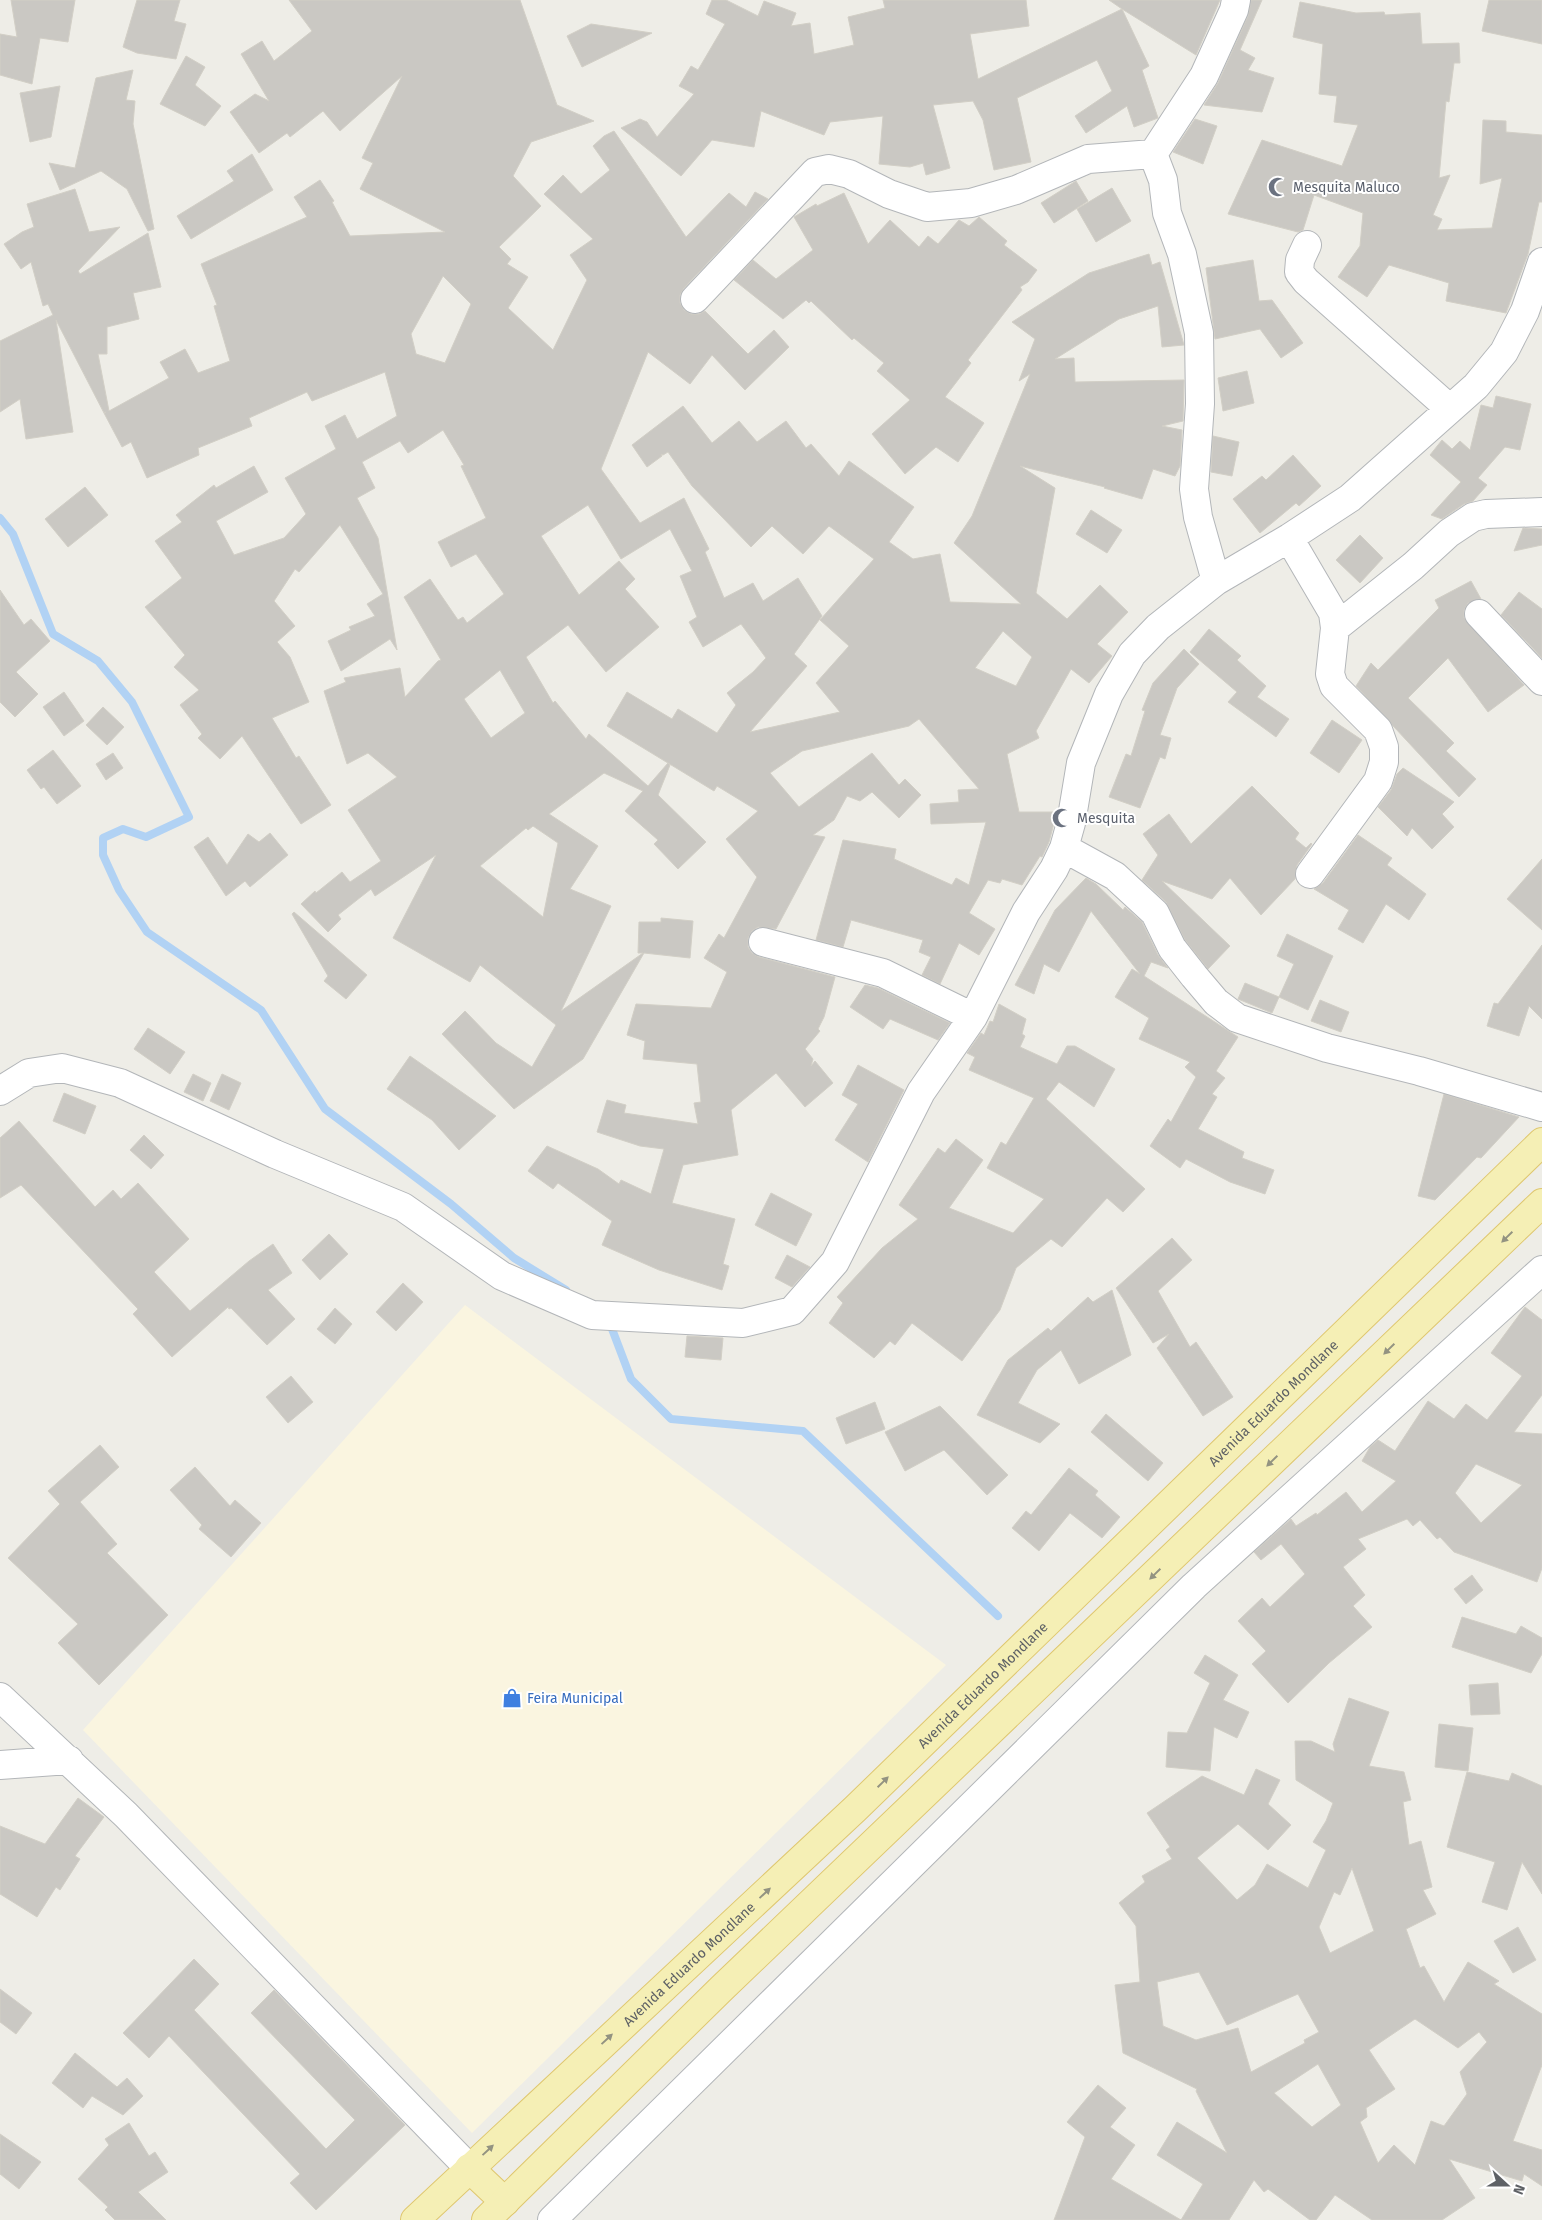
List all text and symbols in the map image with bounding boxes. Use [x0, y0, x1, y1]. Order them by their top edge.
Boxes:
mosque icon: Mesquita Maluco [1267, 176, 1289, 198]
place label: Mesquita Maluco [1293, 179, 1400, 196]
mosque icon: Mesquita [1051, 807, 1073, 829]
place label: Mesquita [1077, 810, 1135, 827]
one-way arrow [1501, 1231, 1513, 1243]
street label: Avenida Eduardo Mondlane [1205, 1337, 1342, 1470]
one-way arrow [1384, 1343, 1396, 1355]
one-way arrow [1266, 1455, 1278, 1467]
one-way arrow [1149, 1568, 1161, 1580]
street label: Avenida Eduardo Mondlane [915, 1619, 1051, 1752]
shop icon: Feira Municipal [501, 1687, 523, 1709]
place label: Feira Municipal [527, 1690, 623, 1707]
one-way arrow [877, 1776, 889, 1788]
one-way arrow [758, 1887, 770, 1899]
street label: Avenida Eduardo Mondlane [620, 1899, 759, 2030]
one-way arrow [601, 2034, 614, 2045]
one-way arrow [482, 2144, 494, 2156]
north arrow [1482, 2160, 1532, 2210]
text: N [1509, 2182, 1528, 2197]

